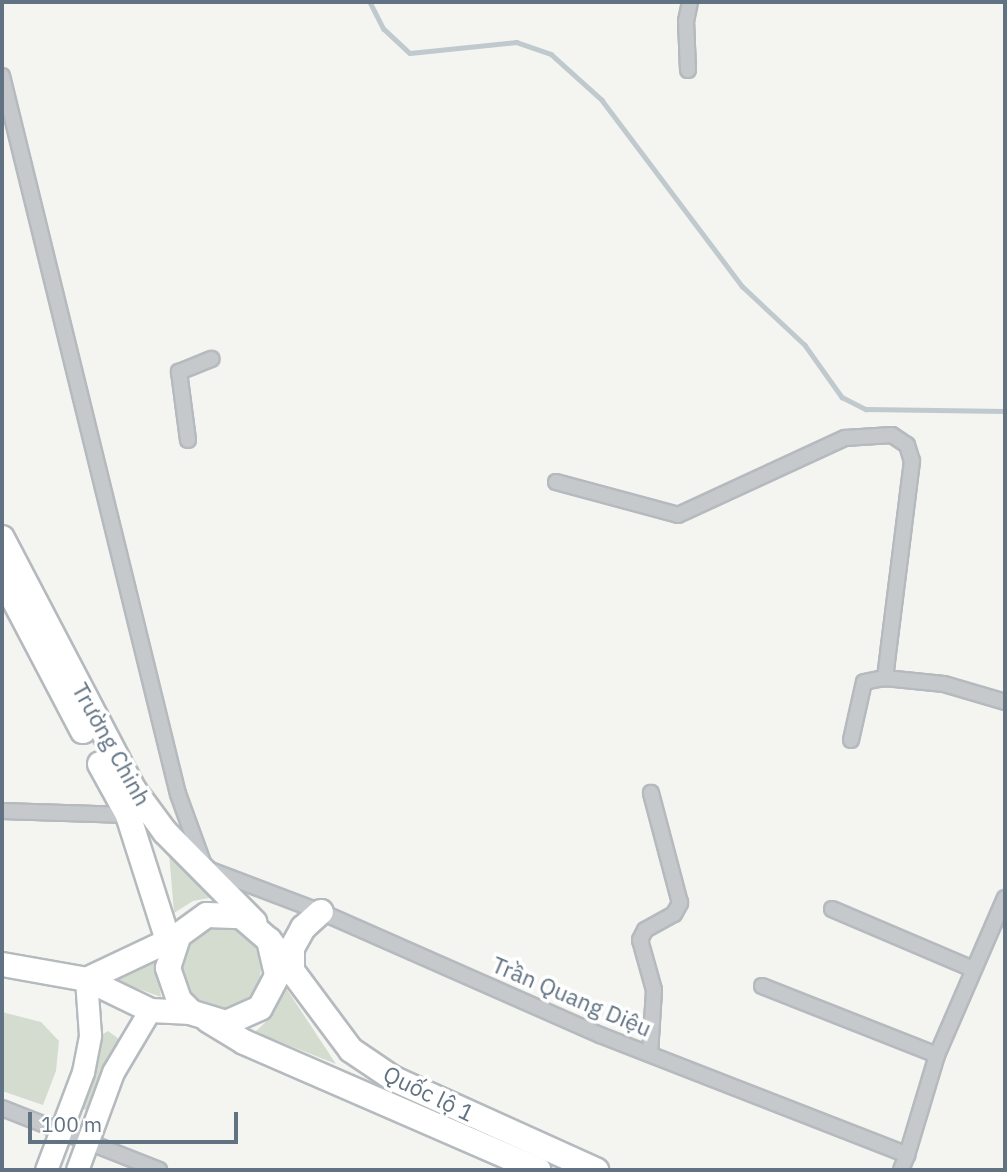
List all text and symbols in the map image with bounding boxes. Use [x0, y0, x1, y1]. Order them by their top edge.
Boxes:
street label: Trường Chinh [67, 678, 157, 810]
street label: Trần Quang Diệu [488, 950, 656, 1042]
street label: Quốc lộ 1 [379, 1059, 479, 1127]
scale bar [32, 1098, 242, 1142]
text: 100 m [41, 1110, 102, 1138]

